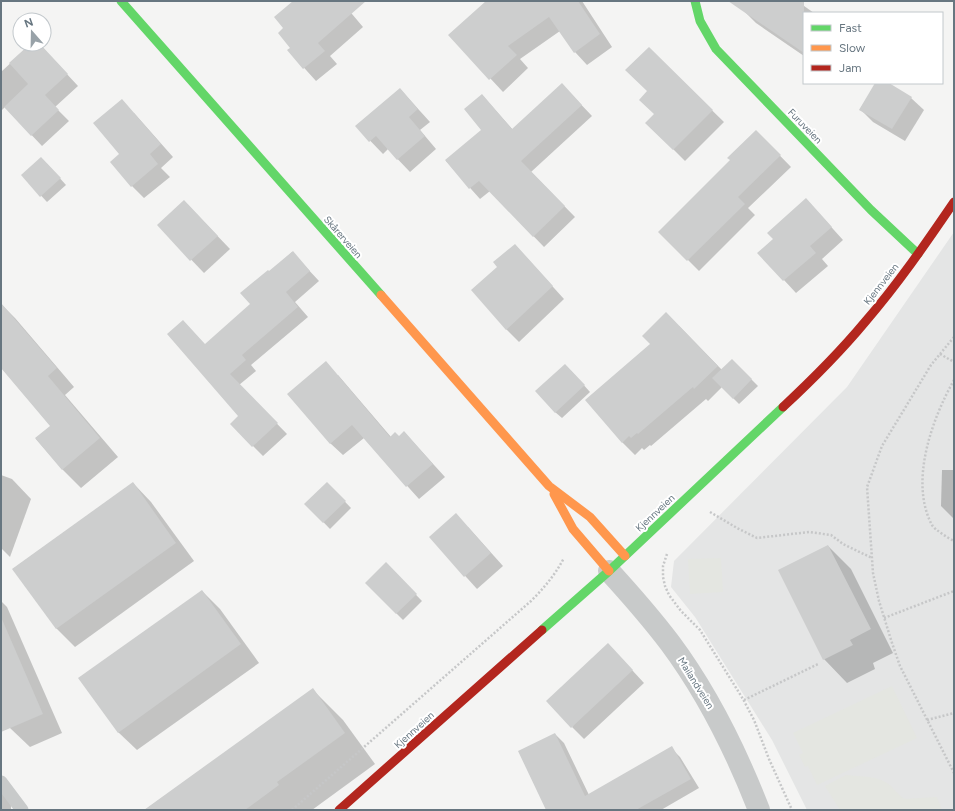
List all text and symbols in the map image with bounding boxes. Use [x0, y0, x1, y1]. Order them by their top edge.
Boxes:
north arrow [12, 12, 52, 52]
legend [803, 12, 943, 84]
text: N [23, 16, 35, 31]
text: Fast [839, 21, 862, 35]
text: Slow [839, 41, 866, 55]
text: Jam [839, 61, 862, 75]
street label: Furuveien [785, 106, 825, 147]
street label: Skårerveien [321, 213, 365, 261]
street label: Kjennveien [861, 260, 902, 307]
street label: Kjennveien [633, 491, 678, 535]
street label: Mailandveien [675, 655, 717, 712]
street label: Kjennveien [391, 708, 437, 751]

